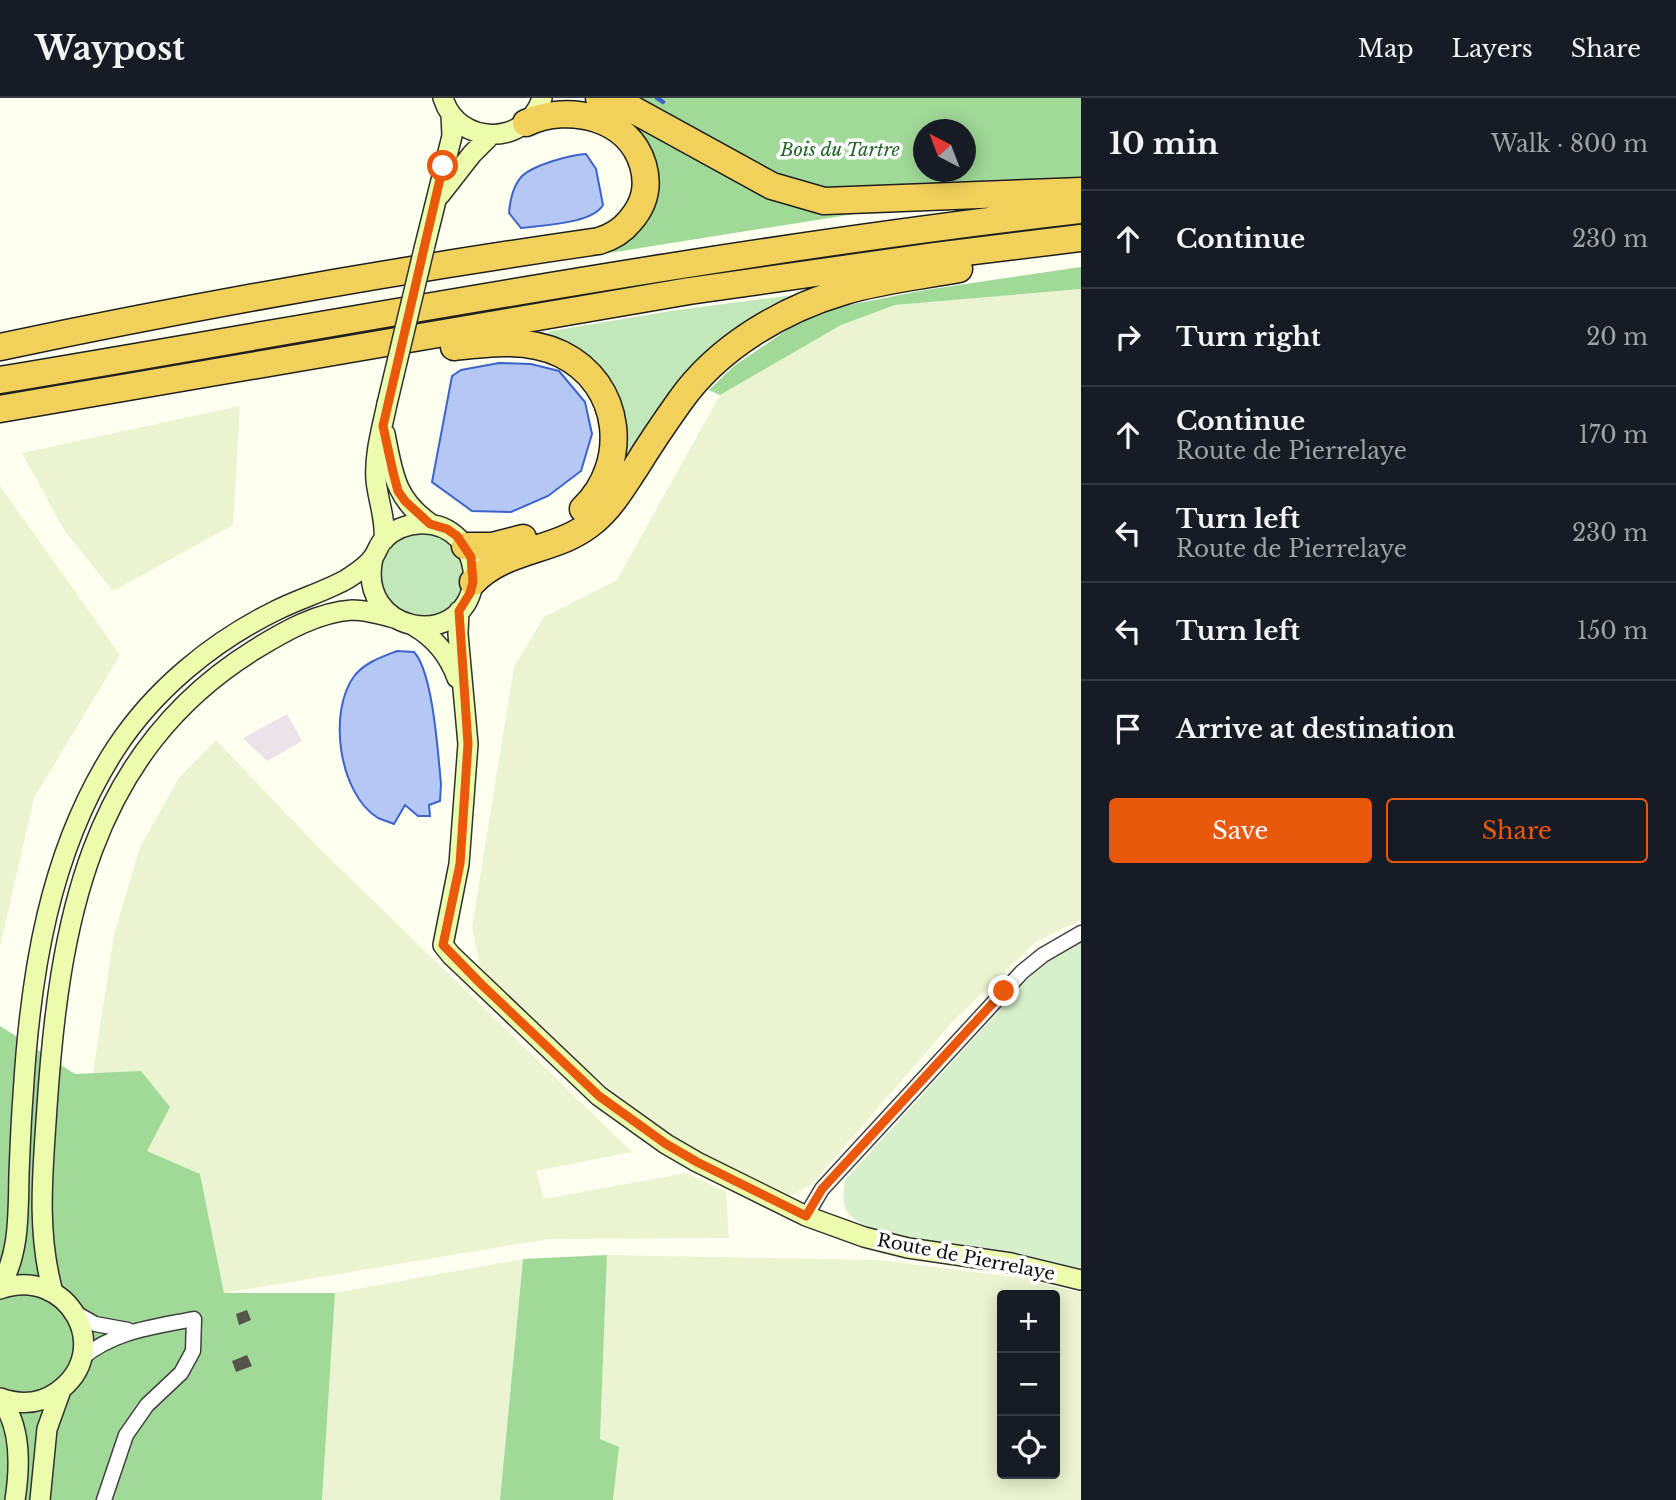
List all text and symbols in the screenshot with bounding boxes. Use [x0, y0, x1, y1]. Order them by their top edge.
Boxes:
text: Waypost [35, 28, 185, 69]
text: Map [1358, 34, 1414, 63]
text: Layers [1452, 34, 1533, 63]
text: Share [1571, 34, 1641, 63]
north arrow [913, 119, 976, 182]
text: 10 min [1109, 125, 1219, 162]
text: Walk · 800 m [1491, 130, 1648, 158]
park label: Bois du Tartre [779, 139, 900, 161]
route start [427, 150, 458, 181]
icon: ahead [1109, 220, 1147, 258]
text: Continue [1176, 223, 1305, 255]
text: 230 m [1572, 225, 1648, 253]
icon: right [1109, 318, 1147, 356]
text: Turn right [1176, 321, 1321, 353]
text: 20 m [1586, 323, 1648, 351]
text: Continue [1176, 405, 1305, 437]
icon: ahead [1109, 416, 1147, 454]
text: 170 m [1578, 421, 1648, 449]
text: Route de Pierrelaye [1176, 437, 1407, 465]
text: Turn left [1176, 503, 1300, 535]
icon: left [1109, 514, 1147, 552]
text: 230 m [1572, 519, 1648, 547]
text: Route de Pierrelaye [1176, 535, 1407, 563]
icon: left [1109, 612, 1147, 650]
text: Turn left [1176, 615, 1300, 647]
text: 150 m [1577, 617, 1648, 645]
icon: arrive [1109, 710, 1147, 748]
text: Arrive at destination [1176, 713, 1456, 745]
button: Save [1109, 798, 1372, 863]
button: Share [1386, 798, 1648, 863]
route end [988, 975, 1019, 1006]
street label: Route de Pierrelaye [875, 1229, 1057, 1285]
map controls [997, 1290, 1060, 1479]
button: + [997, 1290, 1060, 1353]
button: − [997, 1353, 1060, 1416]
button: locate [997, 1416, 1060, 1479]

